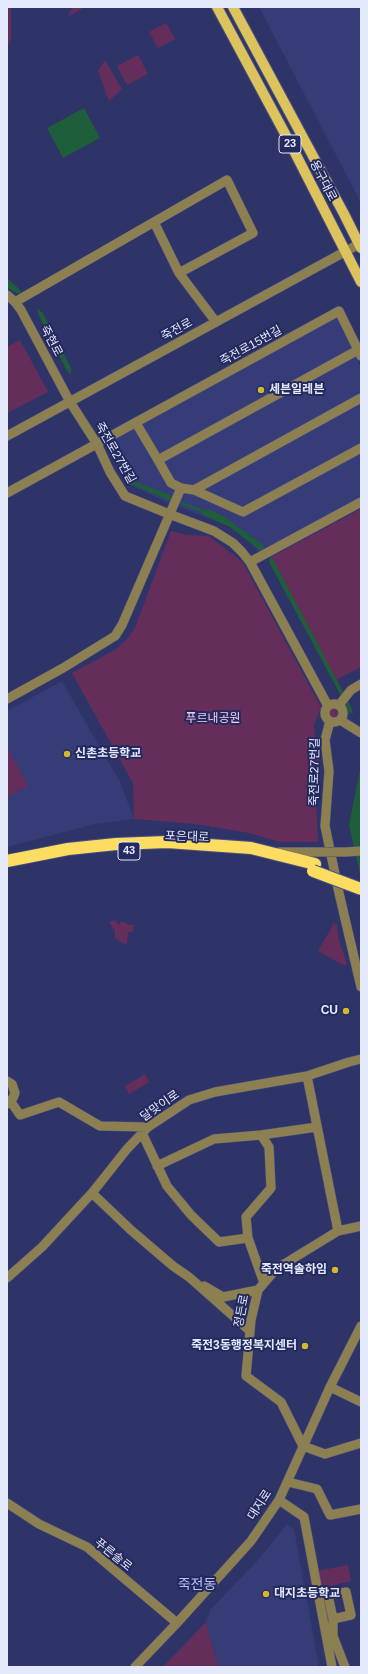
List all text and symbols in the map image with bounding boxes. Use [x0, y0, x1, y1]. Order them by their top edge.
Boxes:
road number: 23 [279, 135, 301, 153]
street label: 용구대로 [307, 158, 339, 204]
street label: 죽전로 [159, 316, 195, 344]
street label: 죽현로 [37, 323, 65, 359]
street label: 죽전로15번길 [218, 323, 284, 369]
place label: 세븐일레븐 [269, 383, 324, 397]
marker: 세븐일레븐 [256, 385, 266, 395]
street label: 죽전로27번길 [92, 420, 138, 486]
park label: 푸르내공원 [185, 712, 241, 726]
street label: 죽전로27번길 [307, 738, 323, 806]
place label: 신촌초등학교 [75, 747, 141, 761]
marker: 신촌초등학교 [62, 749, 72, 759]
street label: 포은대로 [165, 829, 209, 845]
road number: 43 [118, 842, 140, 860]
place label: CU [321, 1004, 338, 1018]
marker: CU [341, 1006, 351, 1016]
street label: 달맞이로 [138, 1087, 182, 1125]
place label: 죽전역솔하임 [261, 1263, 327, 1277]
marker: 죽전역솔하임 [330, 1265, 340, 1275]
street label: 정든로 [232, 1293, 252, 1329]
place label: 죽전3동행정복지센터 [191, 1339, 297, 1353]
marker: 죽전3동행정복지센터 [300, 1341, 310, 1351]
street label: 대지로 [245, 1487, 275, 1523]
street label: 푸른솔로 [91, 1536, 135, 1574]
district label: 죽전동 [178, 1577, 216, 1593]
place label: 대지초등학교 [274, 1587, 340, 1601]
marker: 대지초등학교 [261, 1589, 271, 1599]

